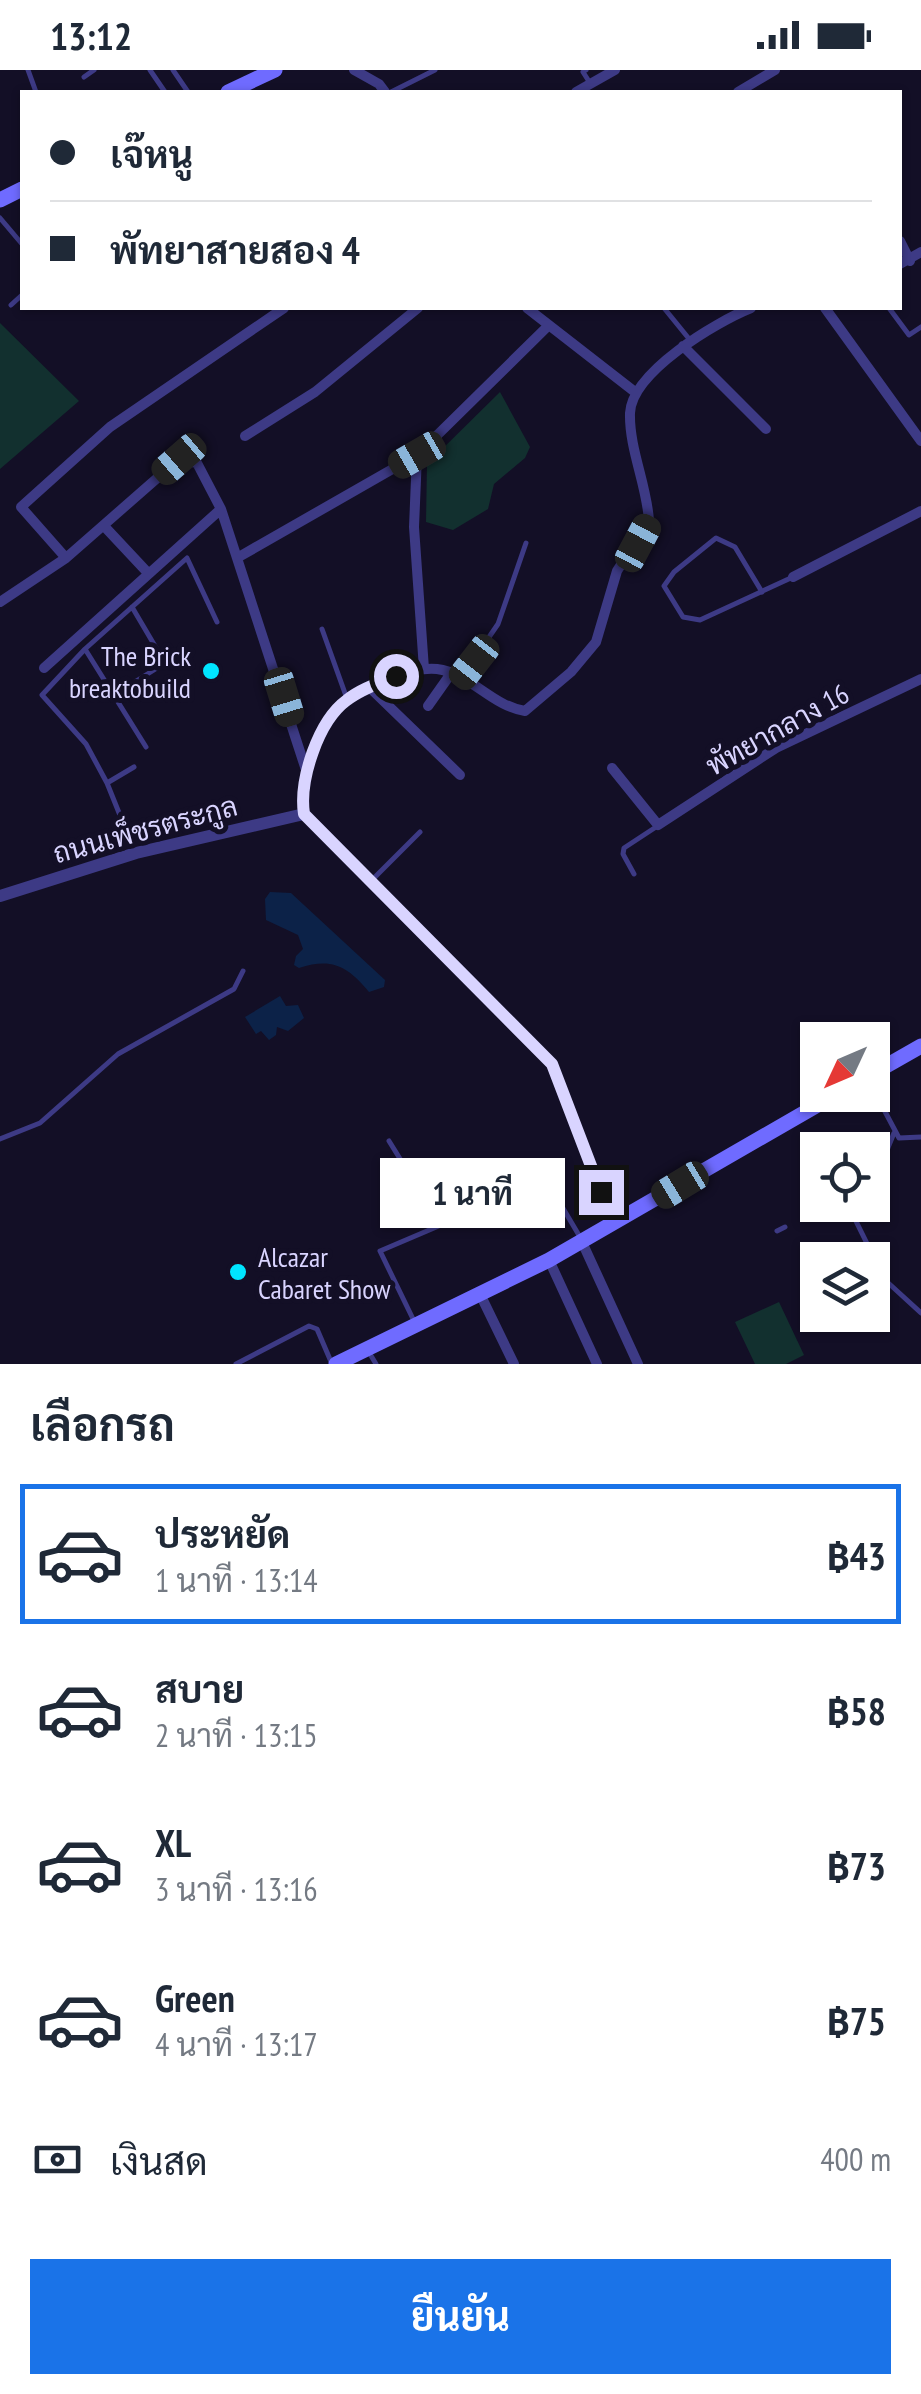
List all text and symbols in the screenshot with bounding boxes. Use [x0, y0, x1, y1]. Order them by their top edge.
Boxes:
text: 13:12 [50, 11, 132, 60]
text: เจ๊หนู [110, 129, 193, 178]
text: พัทยาสายสอง 4 [110, 225, 360, 274]
car [384, 427, 450, 483]
car [147, 428, 211, 490]
car [611, 509, 665, 577]
car [444, 629, 504, 695]
place label: The Brick breaktobuild [69, 637, 191, 706]
route start [374, 654, 419, 699]
marker: The Brick breaktobuild [200, 660, 222, 682]
car [261, 664, 307, 730]
street label: พัทยากลาง 16 [699, 675, 855, 783]
street label: ถนนเพ็ชรตระกูล [49, 786, 242, 873]
north arrow [800, 1022, 890, 1112]
map controls [800, 1022, 890, 1332]
button: locate [800, 1132, 890, 1222]
callout: 1 นาที [381, 1157, 566, 1227]
car [647, 1157, 713, 1213]
route end [579, 1170, 624, 1215]
text: 1 นาที [432, 1172, 513, 1214]
place label: Alcazar Cabaret Show [258, 1238, 391, 1307]
button: layers [800, 1242, 890, 1332]
marker: Alcazar Cabaret Show [227, 1261, 249, 1283]
text: เลือกรถ [30, 1395, 175, 1453]
icon: car [35, 1509, 125, 1599]
text: ประหยัด [155, 1509, 290, 1558]
text: ฿43 [827, 1531, 886, 1580]
text: 1 นาที · 13:14 [155, 1559, 318, 1601]
icon: car [35, 1664, 125, 1754]
text: สบาย [155, 1664, 244, 1713]
text: ฿58 [827, 1686, 886, 1735]
text: 2 นาที · 13:15 [155, 1714, 318, 1756]
text: XL [155, 1818, 191, 1867]
icon: car [35, 1819, 125, 1909]
text: ฿73 [827, 1841, 886, 1890]
text: 3 นาที · 13:16 [155, 1868, 318, 1910]
text: Green [155, 1973, 235, 2022]
icon: car [35, 1974, 125, 2064]
text: ฿75 [827, 1996, 886, 2045]
text: 4 นาที · 13:17 [155, 2023, 318, 2065]
icon: cash [30, 2132, 85, 2187]
text: เงินสด [110, 2136, 208, 2185]
text: 400 m [820, 2138, 891, 2180]
button: ยืนยัน [30, 2259, 891, 2374]

